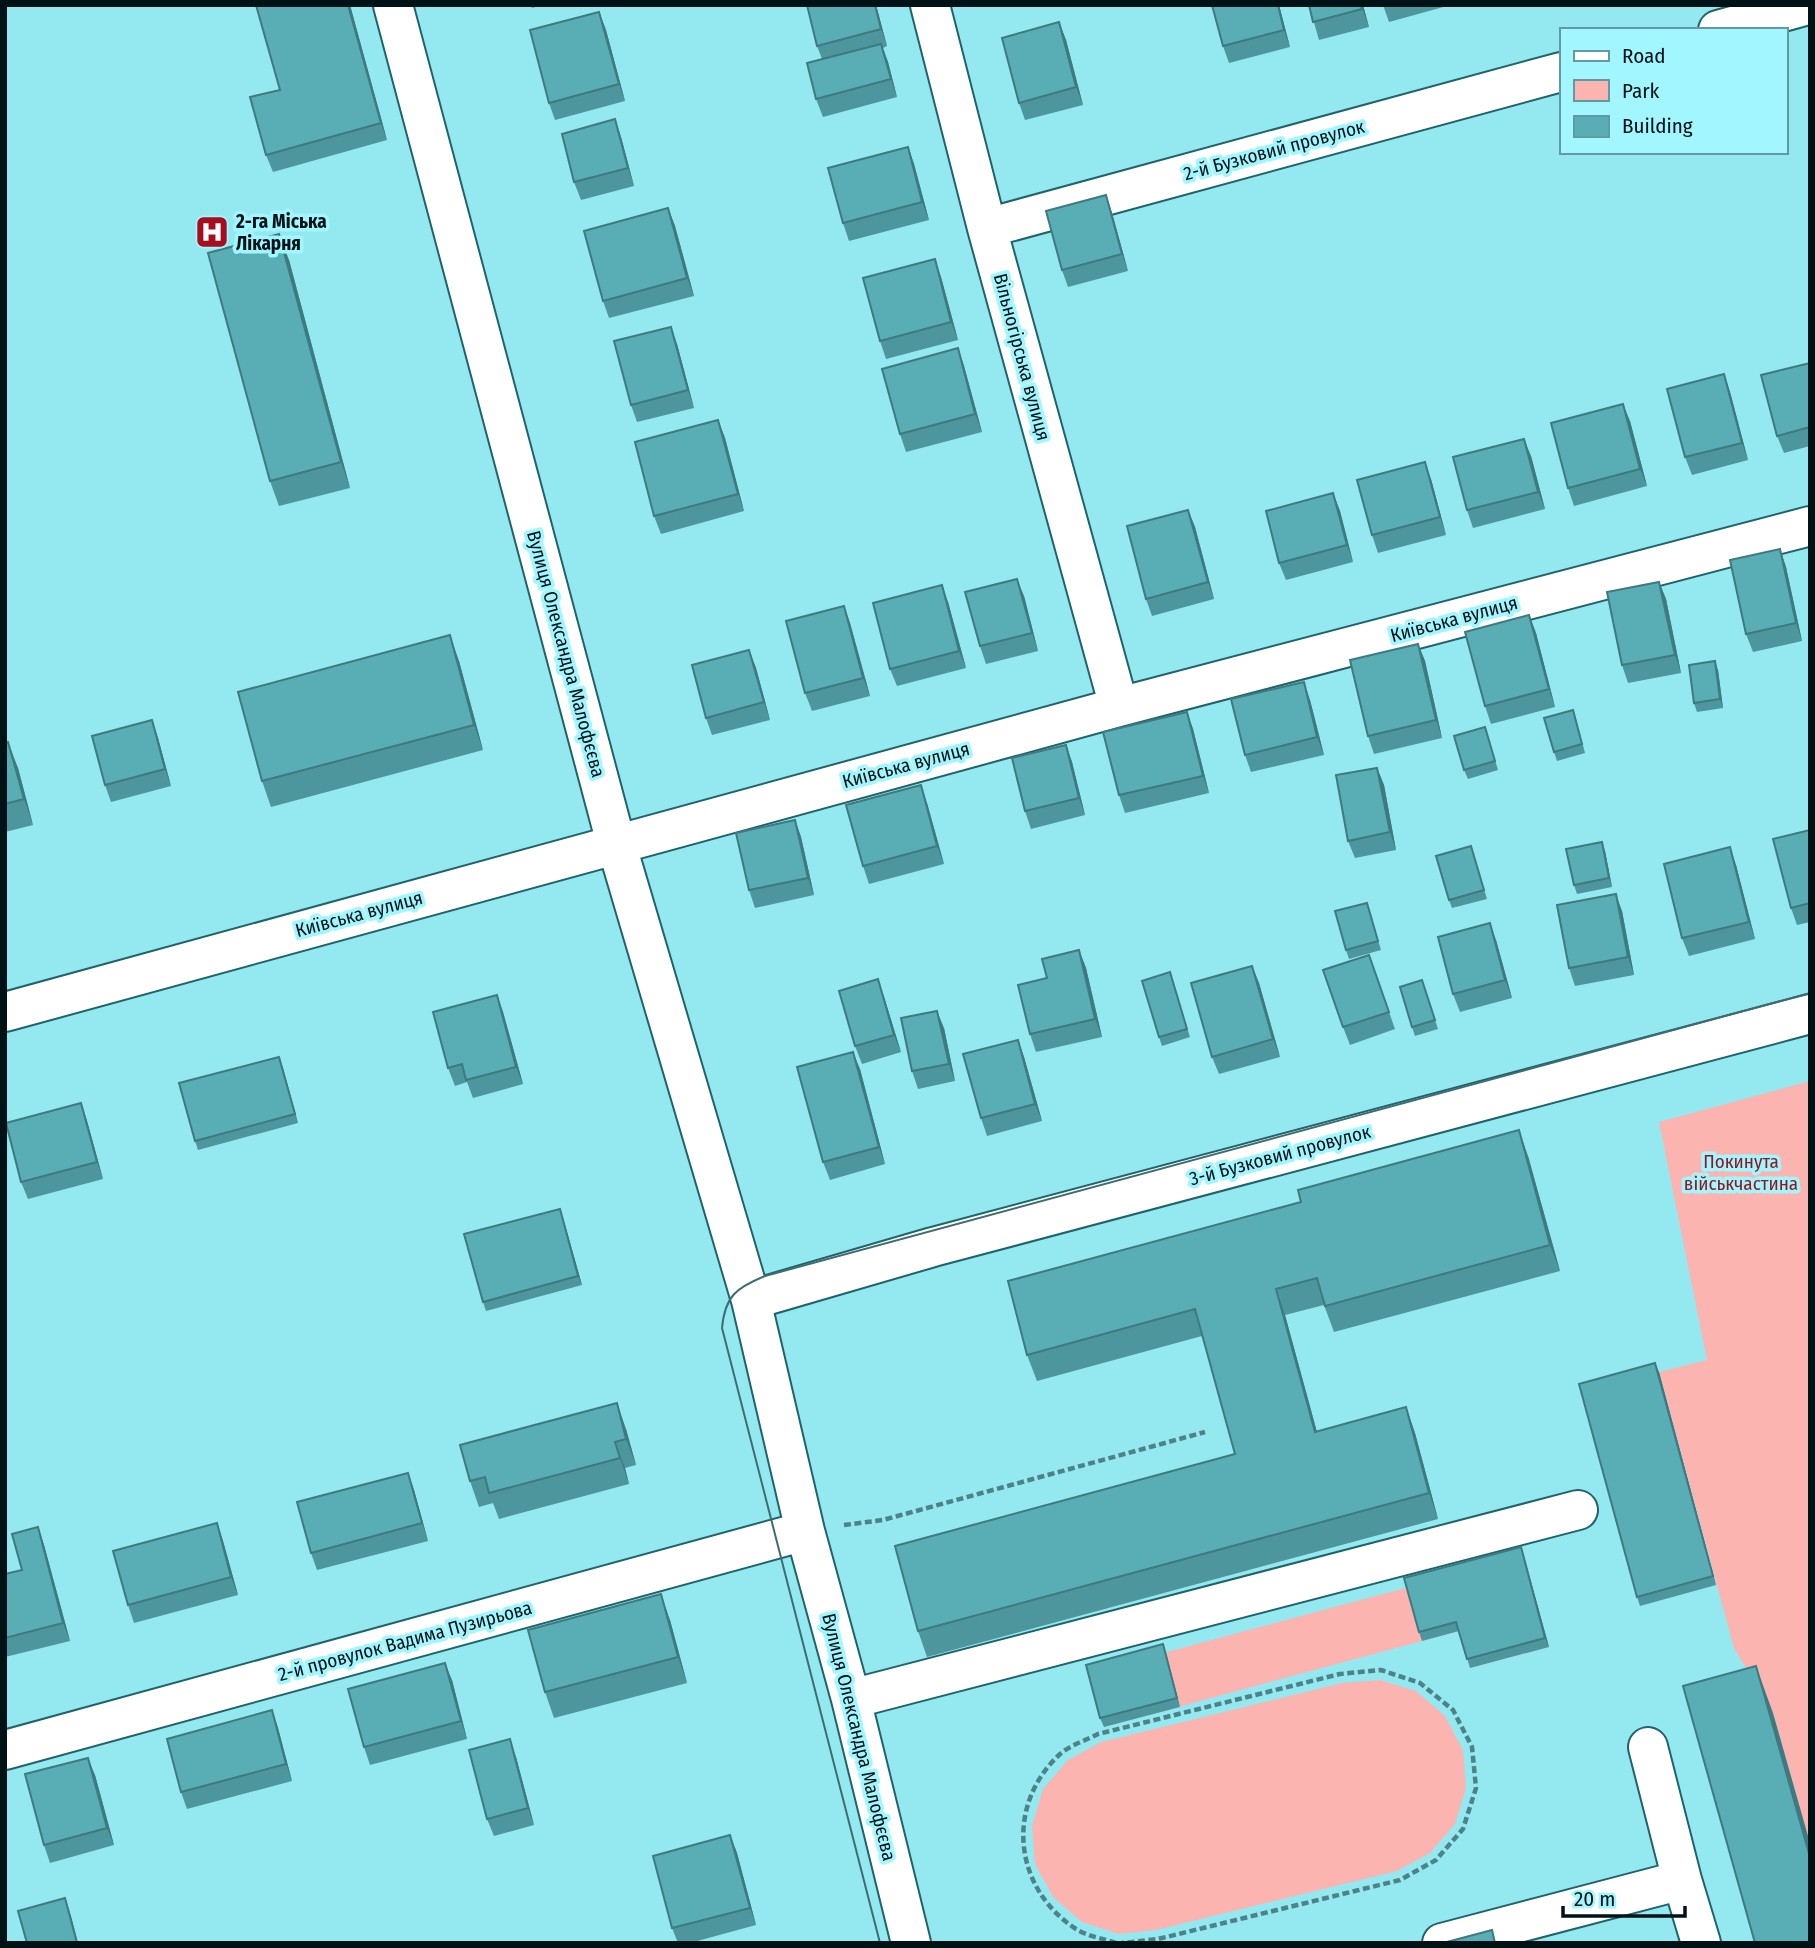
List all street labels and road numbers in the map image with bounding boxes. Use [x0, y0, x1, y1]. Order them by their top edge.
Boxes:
street label: 2-й Бузковий провулок [1181, 115, 1367, 185]
street label: Вільногірська вулиця [989, 271, 1055, 443]
street label: Вулиця Олександра Малофєєва [522, 528, 610, 780]
street label: Київська вулиця [1388, 591, 1520, 647]
street label: Київська вулиця [840, 737, 972, 793]
street label: Київська вулиця [293, 886, 425, 942]
street label: 3-й Бузковий провулок [1187, 1120, 1373, 1190]
street label: 2-й провулок Вадима Пузирьова [276, 1596, 534, 1686]
street label: Вулиця Олександра Малофєєва [817, 1611, 901, 1863]

